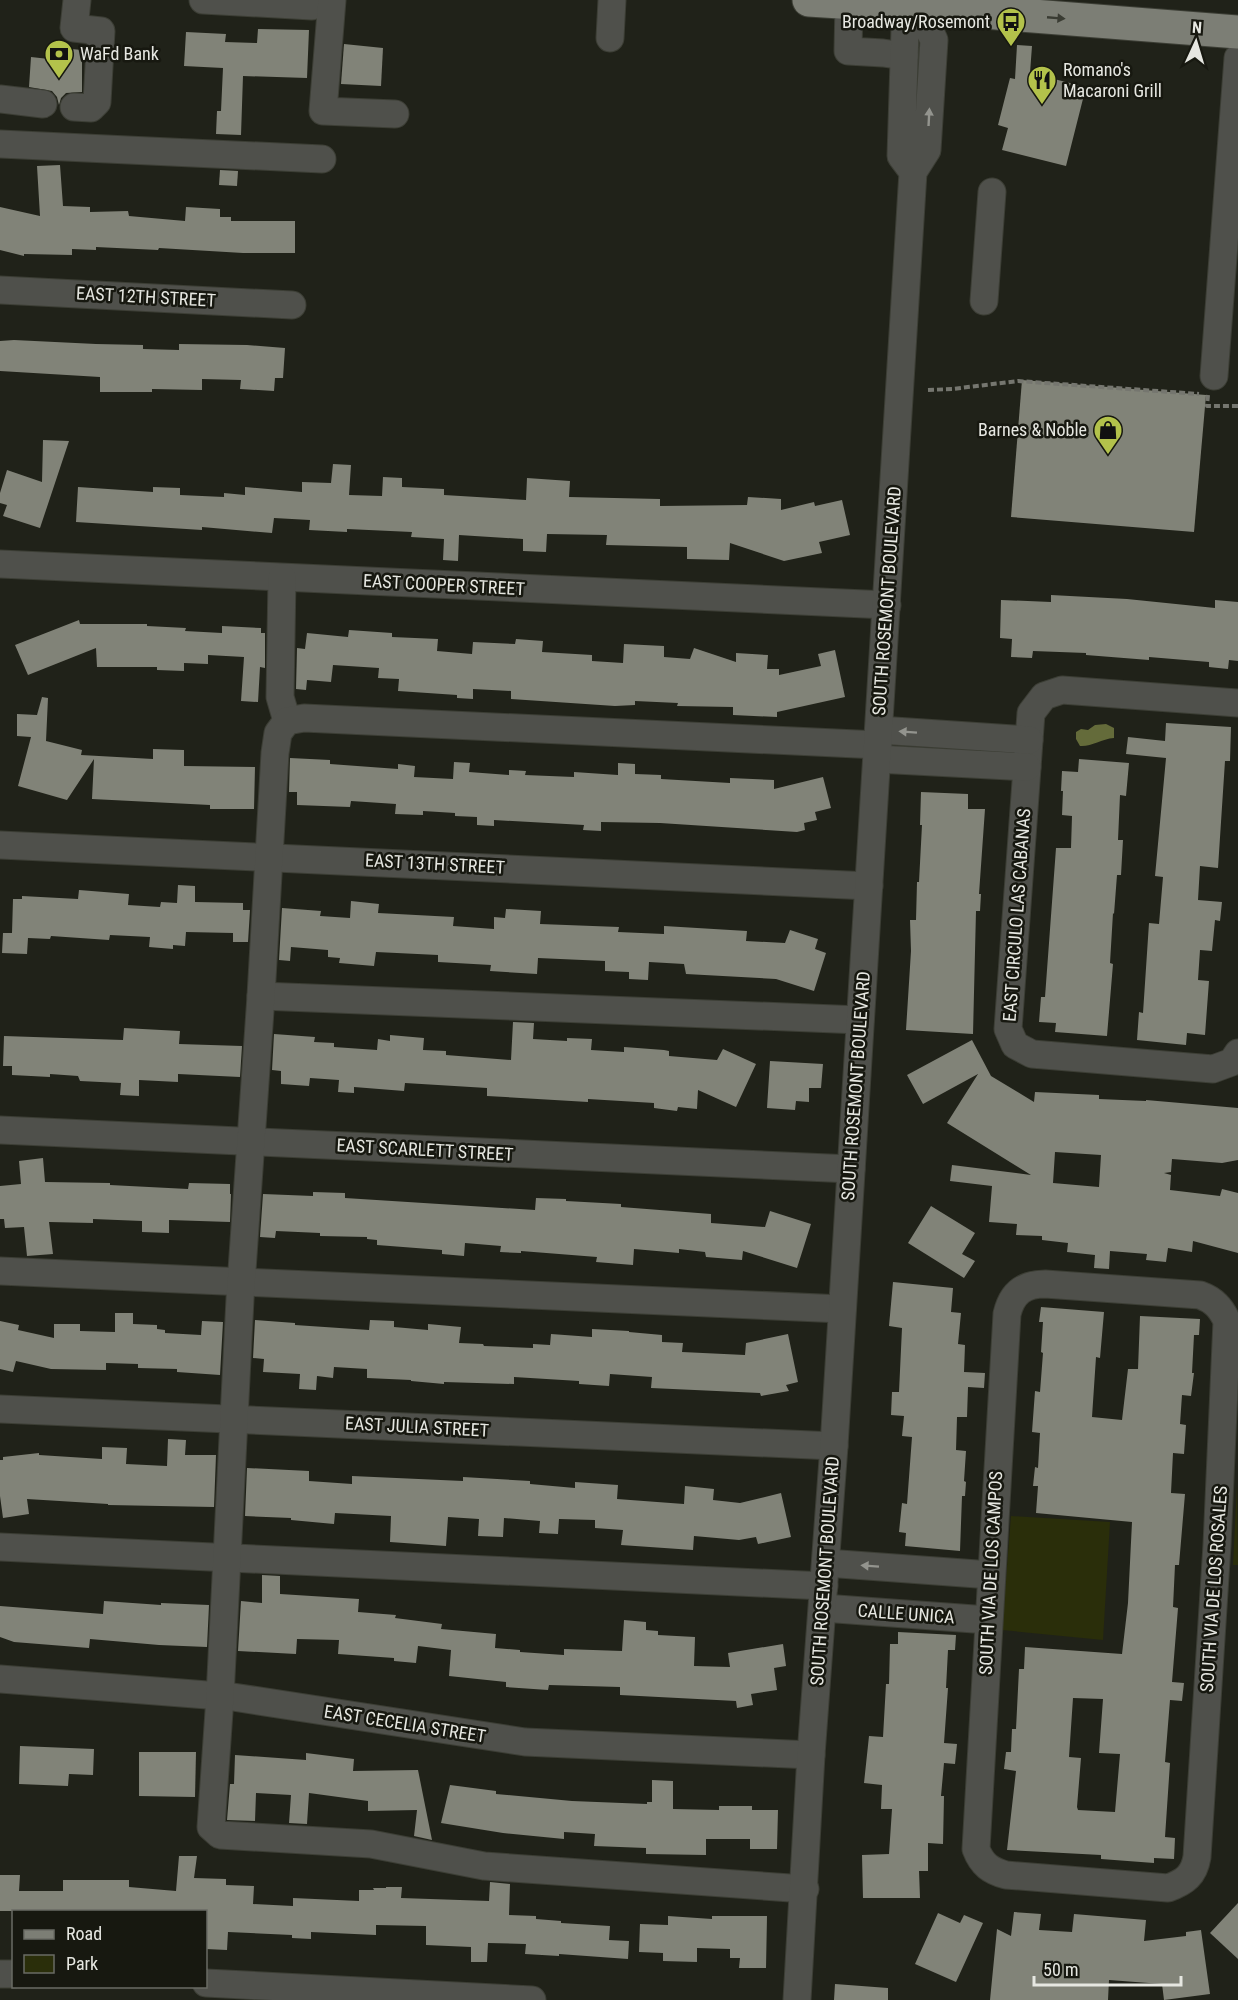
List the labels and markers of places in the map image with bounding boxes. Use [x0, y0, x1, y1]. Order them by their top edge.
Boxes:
bus stop icon: Broadway/Rosemont [995, 6, 1027, 48]
place label: Broadway/Rosemont [842, 11, 990, 32]
bank icon: WaFd Bank [43, 38, 75, 80]
place label: WaFd Bank [80, 43, 159, 64]
place label: Romano's Macaroni Grill [1063, 59, 1162, 101]
restaurant icon: Romano's Macaroni Grill [1026, 64, 1058, 106]
shop icon: Barnes & Noble [1092, 414, 1124, 456]
place label: Barnes & Noble [978, 419, 1087, 440]

